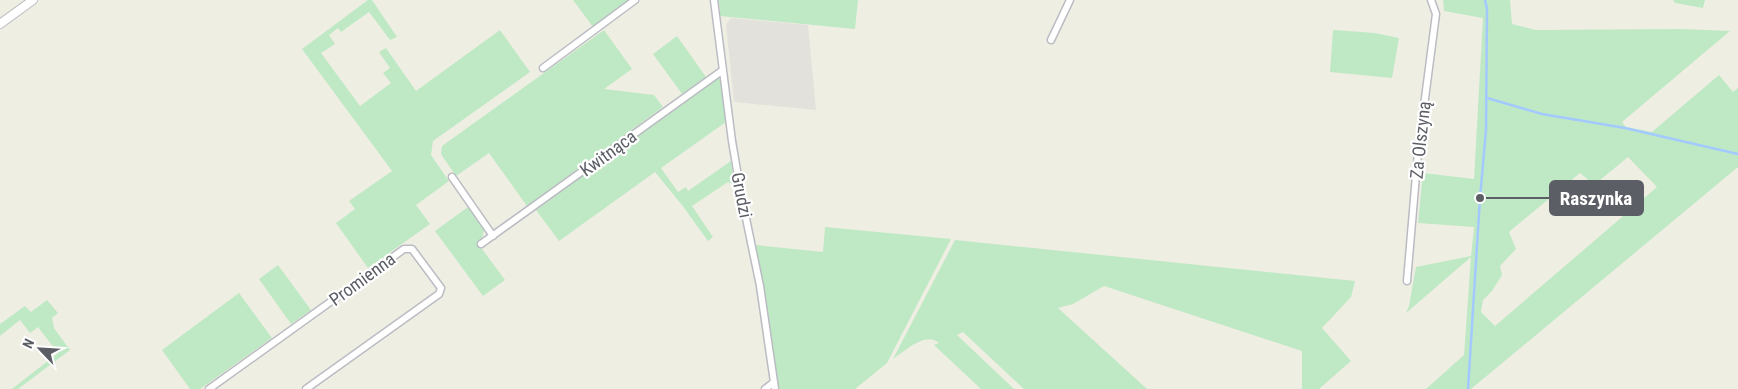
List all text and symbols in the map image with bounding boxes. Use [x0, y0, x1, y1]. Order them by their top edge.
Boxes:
street label: Za Olszyną [1405, 100, 1435, 180]
street label: Kwitnąca [576, 125, 640, 181]
street label: Grudzi [727, 171, 757, 219]
callout: Raszynka [1550, 181, 1643, 215]
text: Raszynka [1560, 187, 1632, 210]
street label: Promienna [325, 248, 399, 310]
north arrow [15, 324, 65, 374]
text: N [19, 336, 37, 351]

